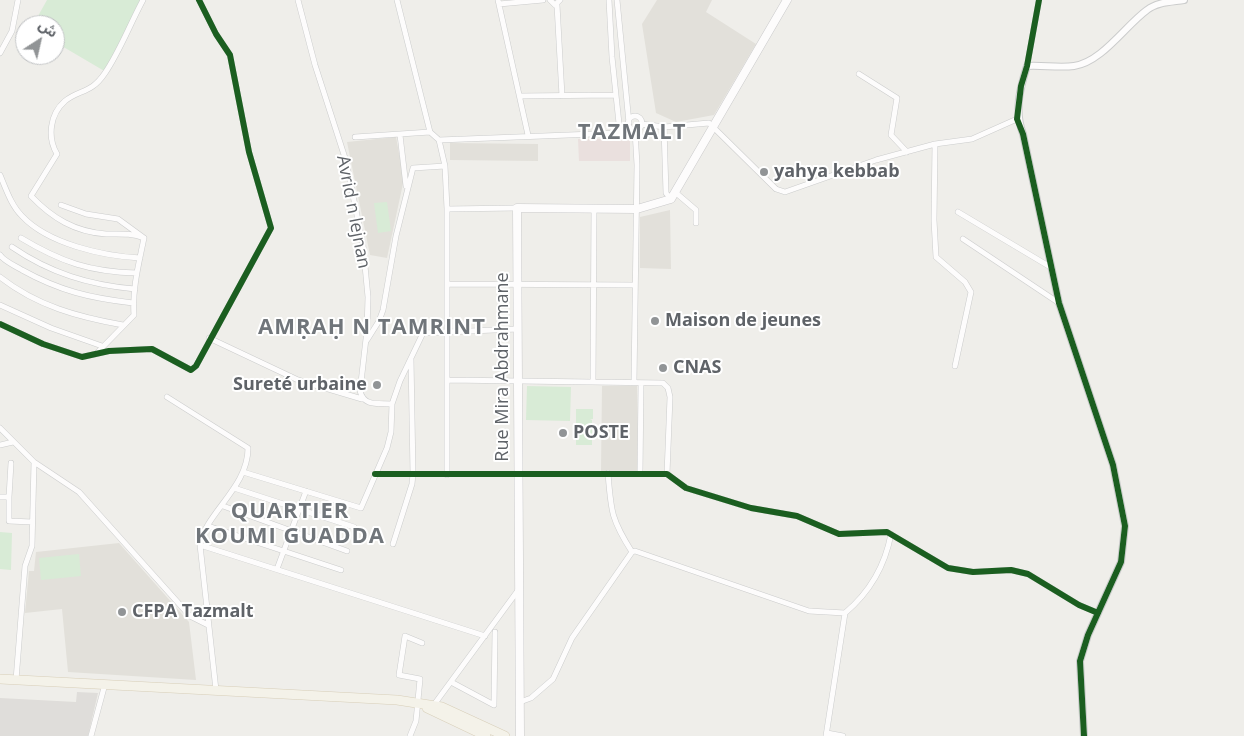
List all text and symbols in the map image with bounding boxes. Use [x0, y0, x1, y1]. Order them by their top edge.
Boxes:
north arrow [15, 15, 65, 65]
text: ش [35, 15, 62, 41]
district label: TAZMALT [577, 120, 687, 146]
street label: Avrid n lejnan [331, 154, 375, 270]
place label: yahya kebbab [774, 161, 900, 183]
marker: yahya kebbab [758, 166, 770, 178]
street label: Rue Mira Abdrahmane [492, 272, 514, 462]
place label: Maison de jeunes [665, 310, 821, 332]
district label: AMṚAḤ N TAMRINT [256, 315, 488, 341]
marker: Maison de jeunes [649, 315, 661, 327]
place label: CNAS [673, 357, 721, 379]
marker: CNAS [657, 362, 669, 374]
place label: Sureté urbaine [233, 374, 367, 396]
marker: Sureté urbaine [371, 379, 383, 391]
place label: POSTE [573, 422, 629, 444]
marker: POSTE [557, 427, 569, 439]
district label: QUARTIER KOUMI GUADDA [194, 499, 386, 550]
place label: CFPA Tazmalt [132, 601, 254, 623]
marker: CFPA Tazmalt [116, 606, 128, 618]

